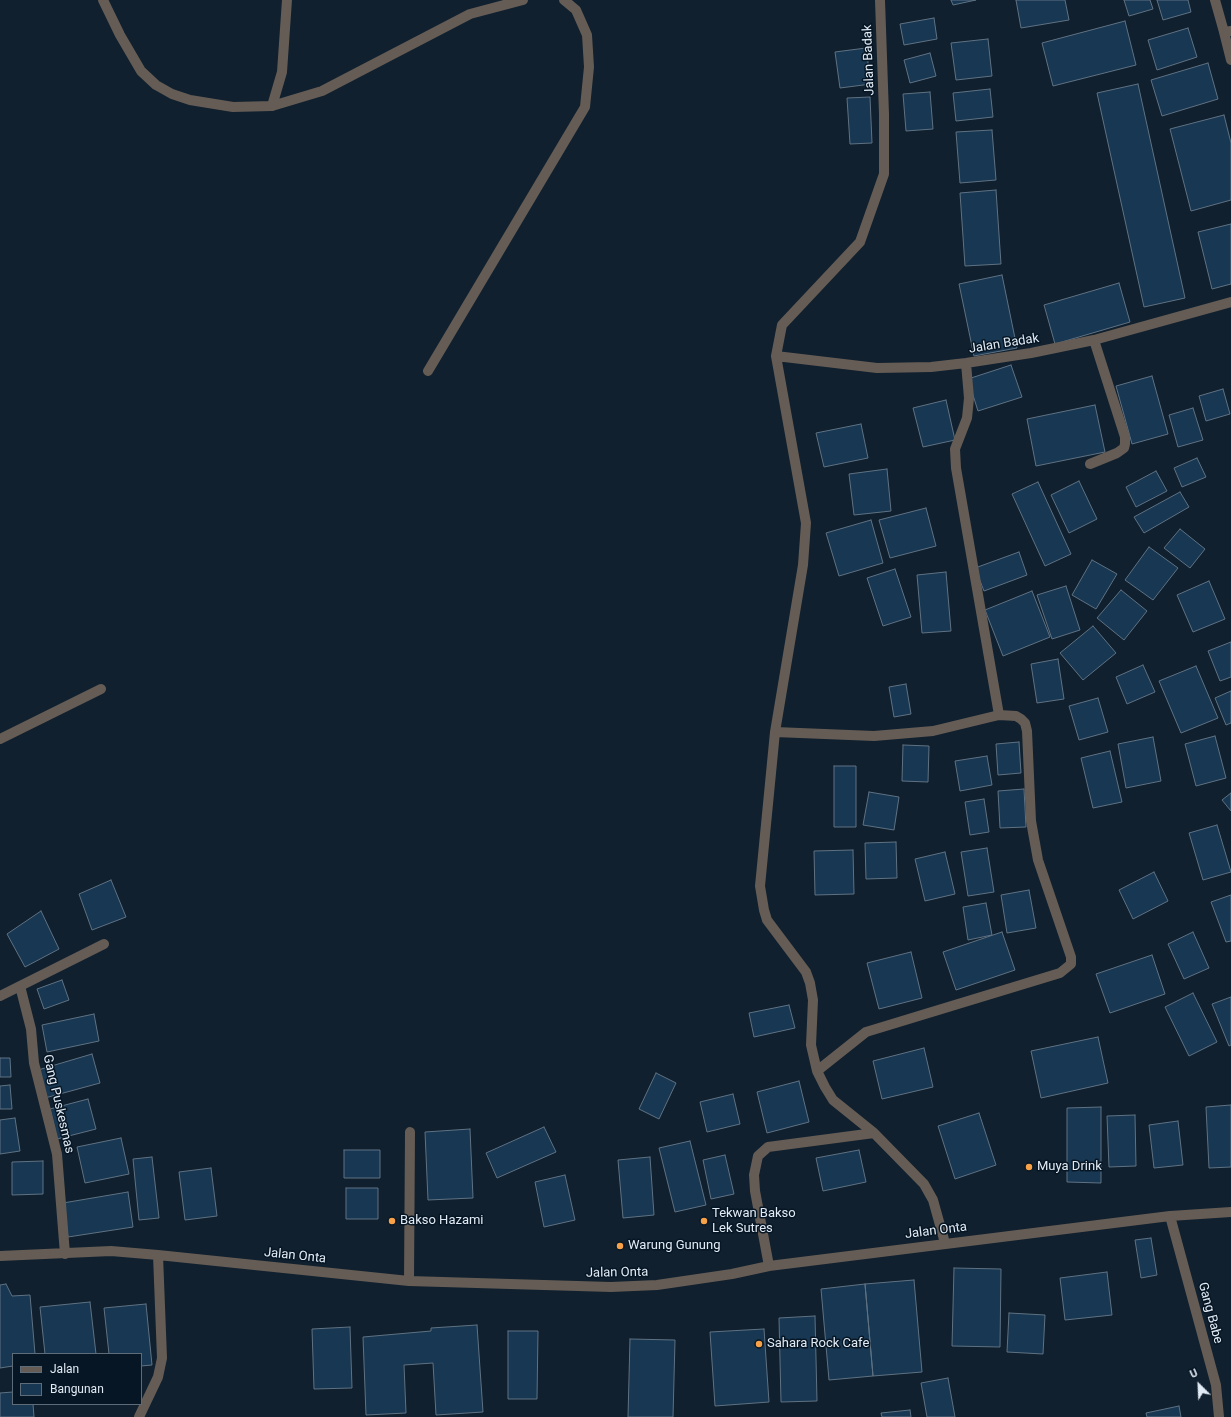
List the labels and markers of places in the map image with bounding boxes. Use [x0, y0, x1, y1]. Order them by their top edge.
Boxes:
place label: Muya Drink [1037, 1159, 1102, 1175]
marker: Muya Drink [1024, 1162, 1034, 1172]
place label: Tekwan Bakso Lek Sutres [712, 1206, 796, 1237]
place label: Bakso Hazami [400, 1213, 484, 1229]
marker: Bakso Hazami [387, 1216, 397, 1226]
marker: Tekwan Bakso Lek Sutres [699, 1216, 709, 1226]
place label: Warung Gunung [628, 1238, 721, 1254]
marker: Warung Gunung [615, 1241, 625, 1251]
place label: Sahara Rock Cafe [767, 1336, 869, 1352]
marker: Sahara Rock Cafe [754, 1339, 764, 1349]

